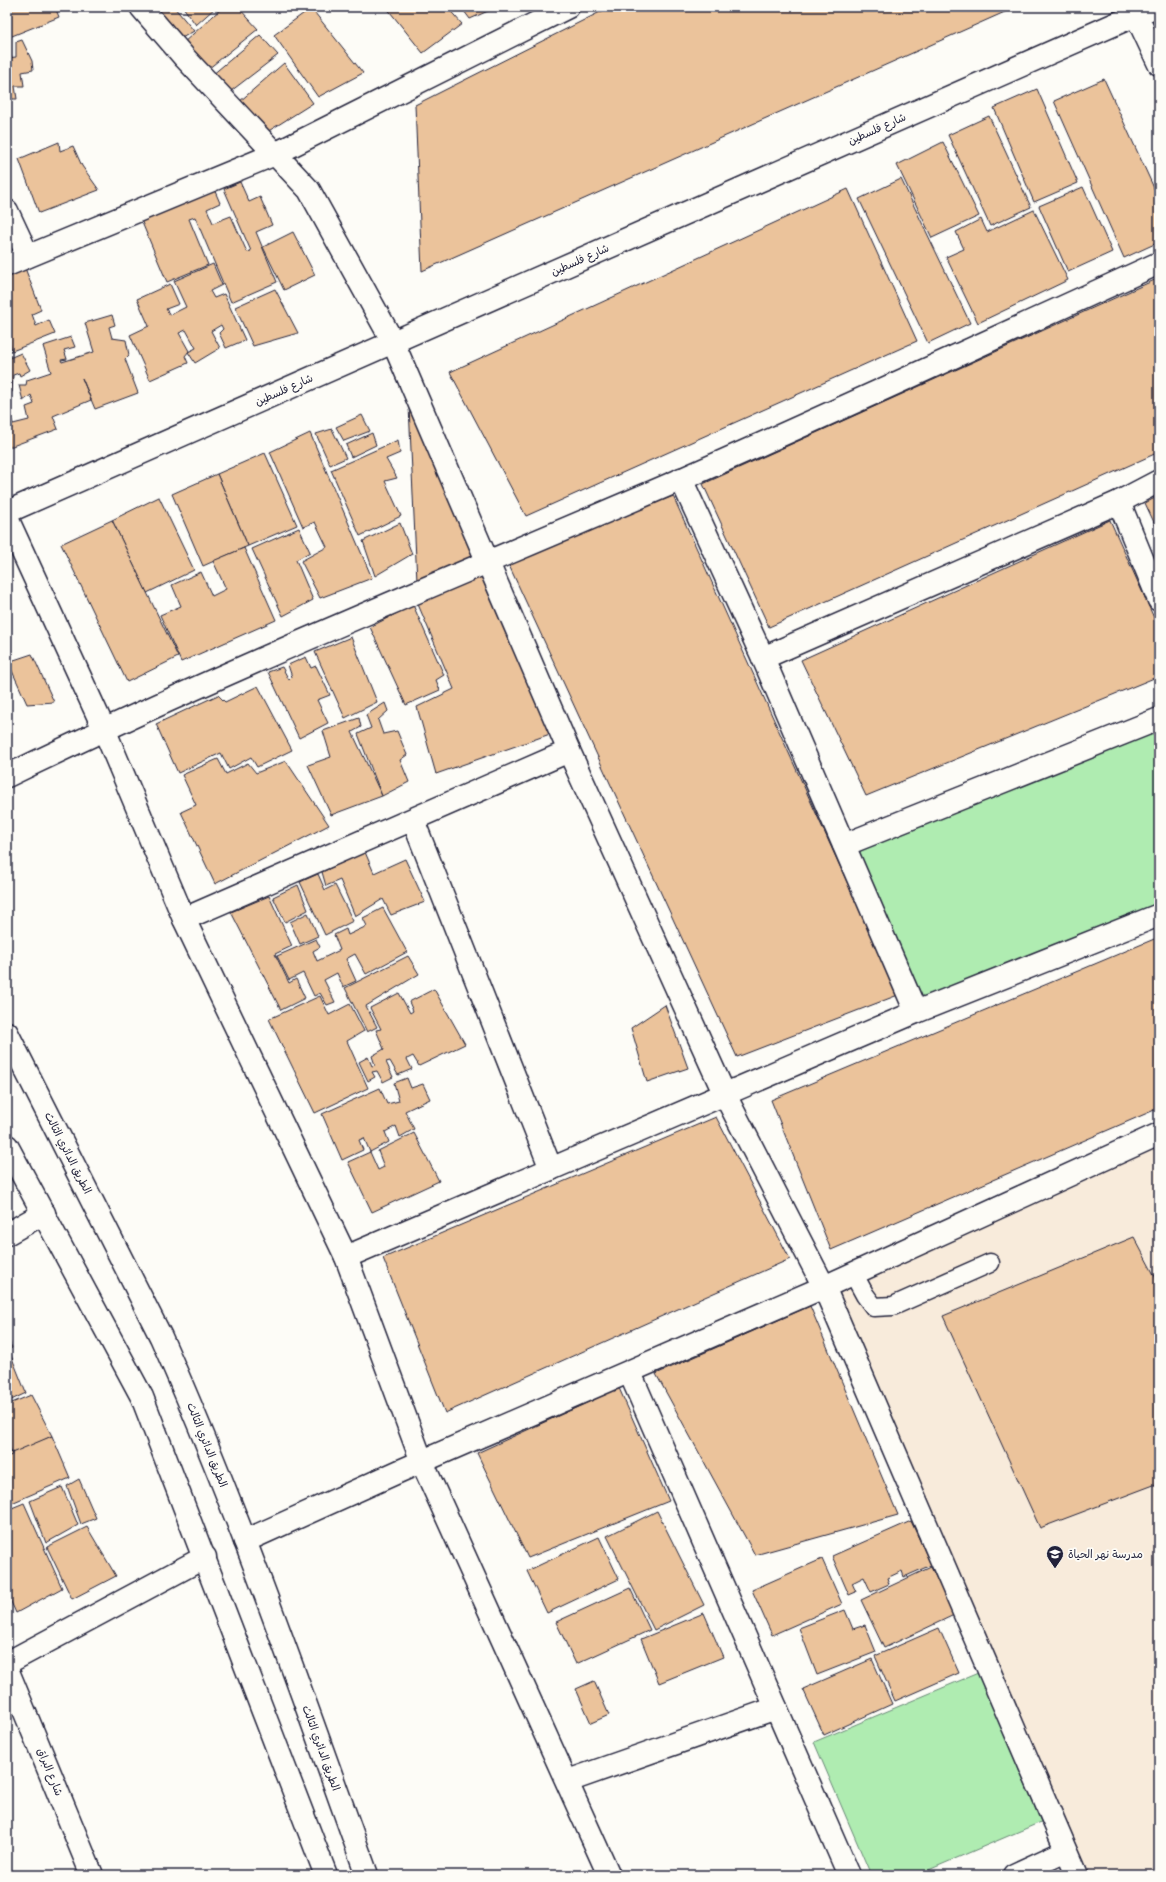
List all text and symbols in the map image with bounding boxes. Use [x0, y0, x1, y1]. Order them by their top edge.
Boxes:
street label: شارع فلسطين [846, 110, 909, 149]
street label: شارع فلسطين [549, 241, 612, 280]
street label: شارع فلسطين [253, 371, 316, 410]
street label: الطريق الدائري الثالث [40, 1110, 94, 1197]
street label: الطريق الدائري الثالث [182, 1401, 230, 1490]
school or university icon: مدرسة نهر الحياة [1045, 1544, 1065, 1569]
place label: مدرسة نهر الحياة [1068, 1548, 1143, 1561]
street label: الطريق الدائري الثالث [298, 1704, 342, 1793]
street label: شارع البراق [33, 1746, 66, 1799]

